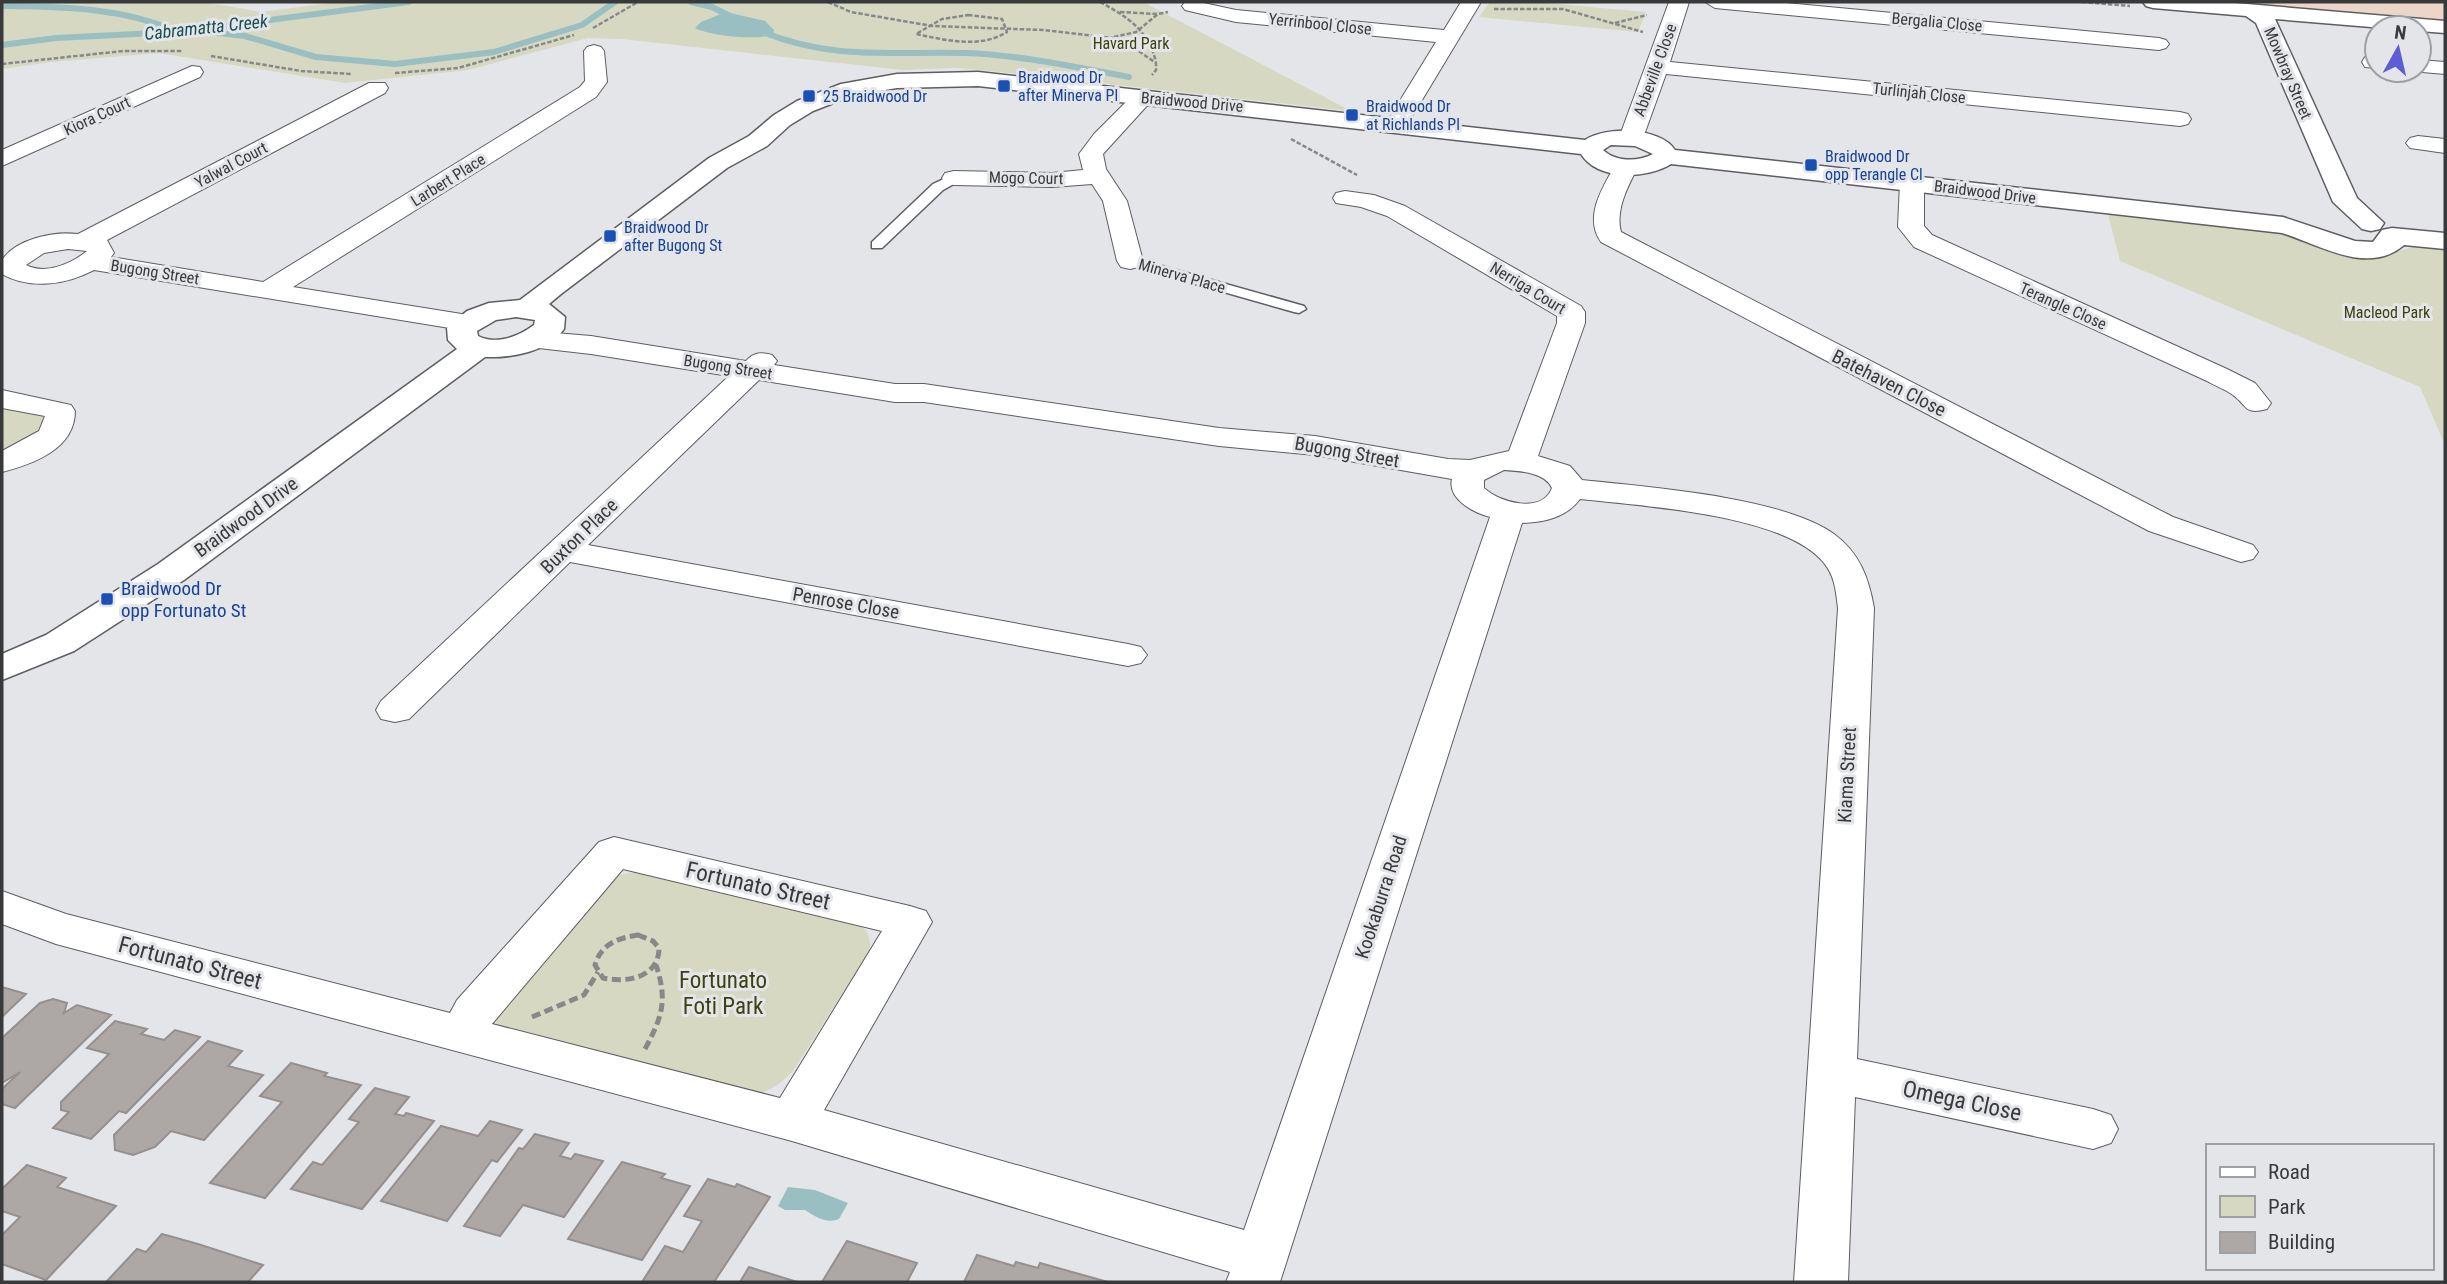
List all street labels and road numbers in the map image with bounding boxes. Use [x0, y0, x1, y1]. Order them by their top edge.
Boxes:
street label: Yerrinbool Close [1268, 9, 1372, 39]
street label: Bergalia Close [1891, 9, 1983, 35]
street label: Abbeville Close [1629, 21, 1681, 119]
street label: Mowbray Street [2260, 24, 2316, 122]
street label: Turlinjah Close [1872, 79, 1966, 107]
street label: Braidwood Drive [1140, 88, 1244, 116]
street label: Kiora Court [61, 92, 134, 140]
street label: Yalwal Court [191, 138, 271, 192]
street label: Larbert Place [407, 150, 489, 210]
street label: Mogo Court [989, 168, 1064, 188]
street label: Braidwood Drive [1933, 176, 2037, 208]
street label: Minerva Place [1137, 255, 1227, 297]
street label: Bugong Street [109, 256, 201, 288]
street label: Nerriga Court [1487, 258, 1570, 318]
street label: Terangle Close [2016, 278, 2110, 334]
street label: Batehaven Close [1828, 344, 1950, 422]
street label: Bugong Street [682, 351, 774, 383]
street label: Bugong Street [1293, 431, 1401, 473]
street label: Braidwood Drive [190, 472, 302, 562]
street label: Buxton Place [536, 494, 622, 578]
street label: Penrose Close [791, 582, 901, 624]
street label: Kiama Street [1833, 726, 1861, 824]
street label: Kookaburra Road [1350, 832, 1412, 962]
street label: Fortunato Street [683, 856, 833, 916]
street label: Fortunato Street [115, 931, 265, 995]
street label: Omega Close [1900, 1075, 2024, 1127]

